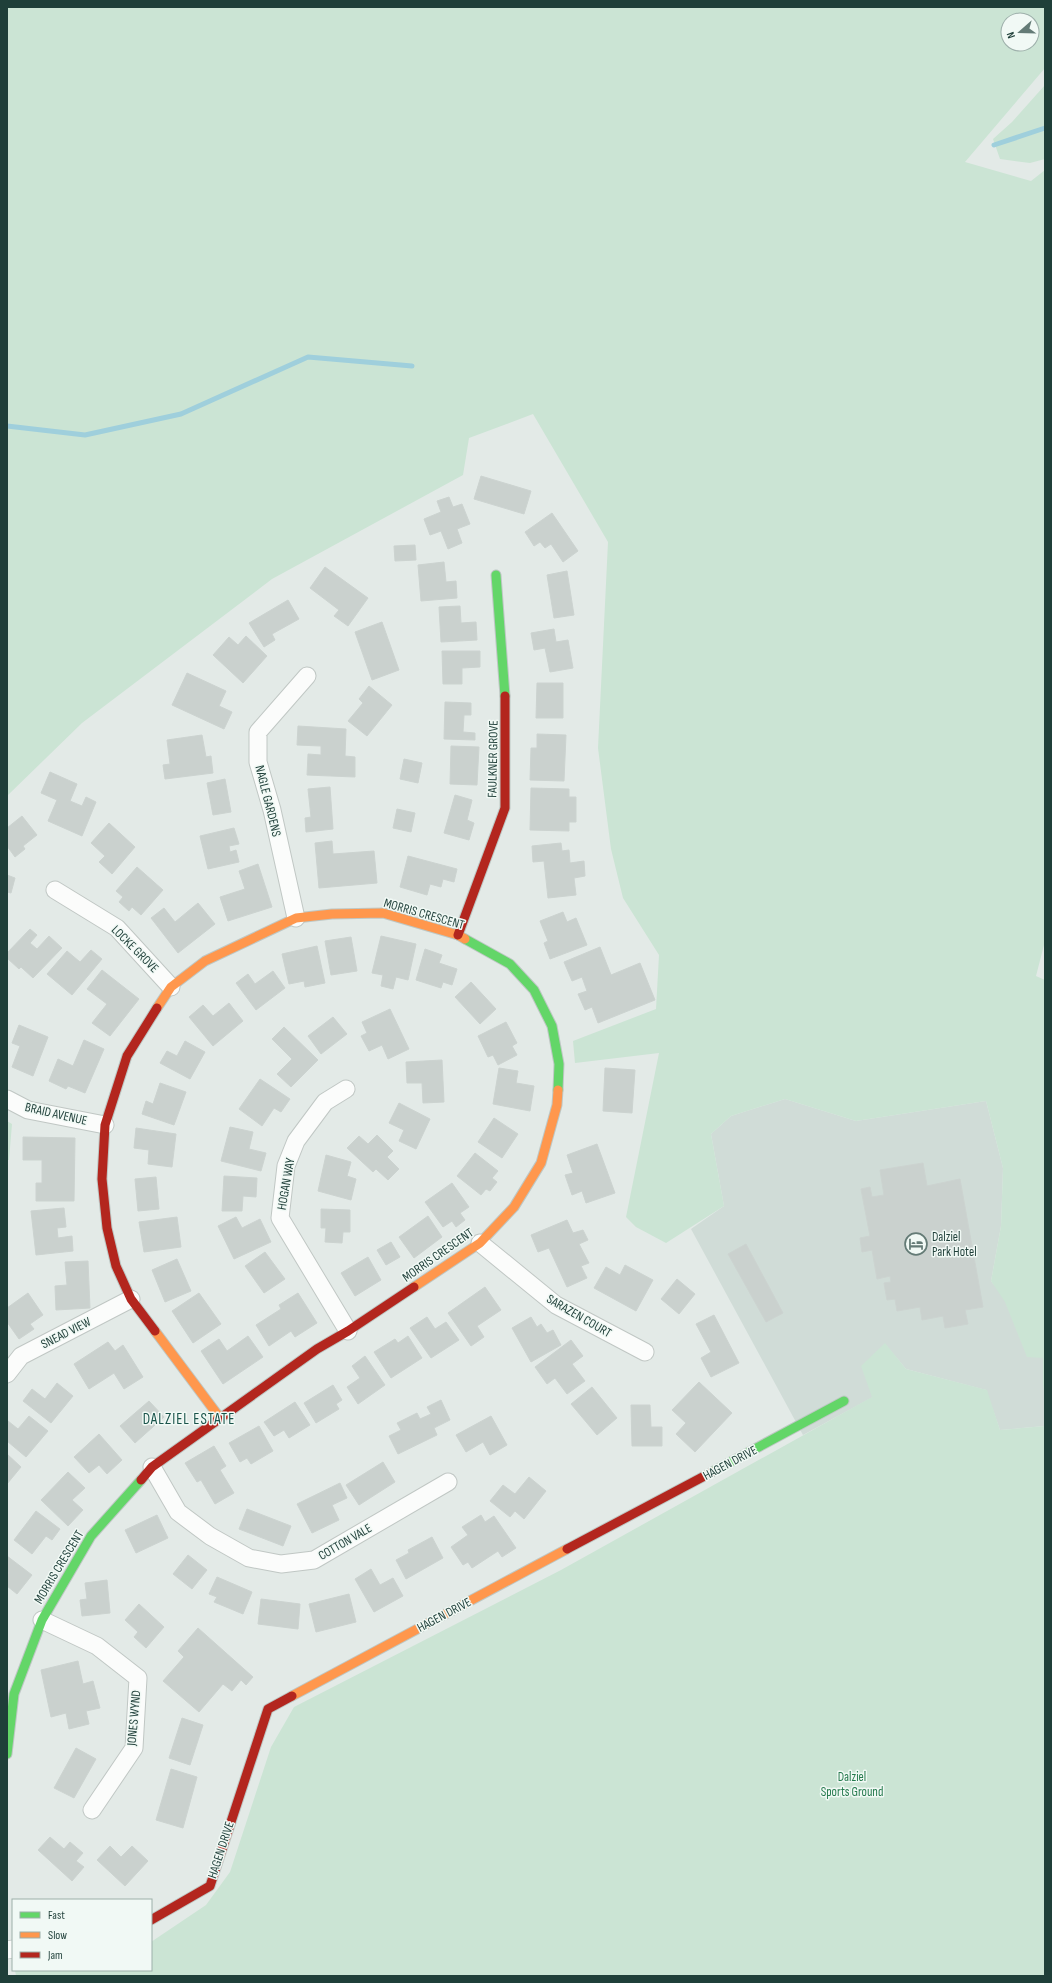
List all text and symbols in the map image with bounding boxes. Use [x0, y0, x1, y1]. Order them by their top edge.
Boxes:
north arrow [1000, 12, 1040, 52]
text: N [1004, 30, 1018, 40]
street label: FAULKNER GROVE [484, 720, 502, 798]
street label: NAGLE GARDENS [251, 764, 285, 839]
street label: MORRIS CRESCENT [382, 895, 466, 933]
street label: LOCKE GROVE [108, 922, 162, 976]
street label: BRAID AVENUE [23, 1099, 89, 1129]
street label: HOGAN WAY [274, 1156, 299, 1211]
street label: MORRIS CRESCENT [399, 1225, 477, 1285]
place label: Dalziel Park Hotel [932, 1229, 977, 1260]
hotel icon: Dalziel Park Hotel [903, 1231, 929, 1257]
street label: SARAZEN COURT [544, 1291, 614, 1341]
street label: SNEAD VIEW [38, 1313, 94, 1352]
district label: DALZIEL ESTATE [143, 1410, 235, 1429]
street label: HAGEN DRIVE [700, 1442, 760, 1484]
street label: COTTON VALE [315, 1520, 375, 1564]
street label: MORRIS CRESCENT [31, 1527, 87, 1607]
street label: HAGEN DRIVE [414, 1594, 474, 1636]
street label: JONES WYND [124, 1690, 144, 1747]
park label: Dalziel Sports Ground [821, 1769, 883, 1800]
street label: HAGEN DRIVE [204, 1820, 238, 1880]
legend [12, 1899, 152, 1971]
text: Fast [48, 1908, 65, 1923]
text: Slow [48, 1928, 67, 1943]
text: Jam [47, 1948, 63, 1963]

